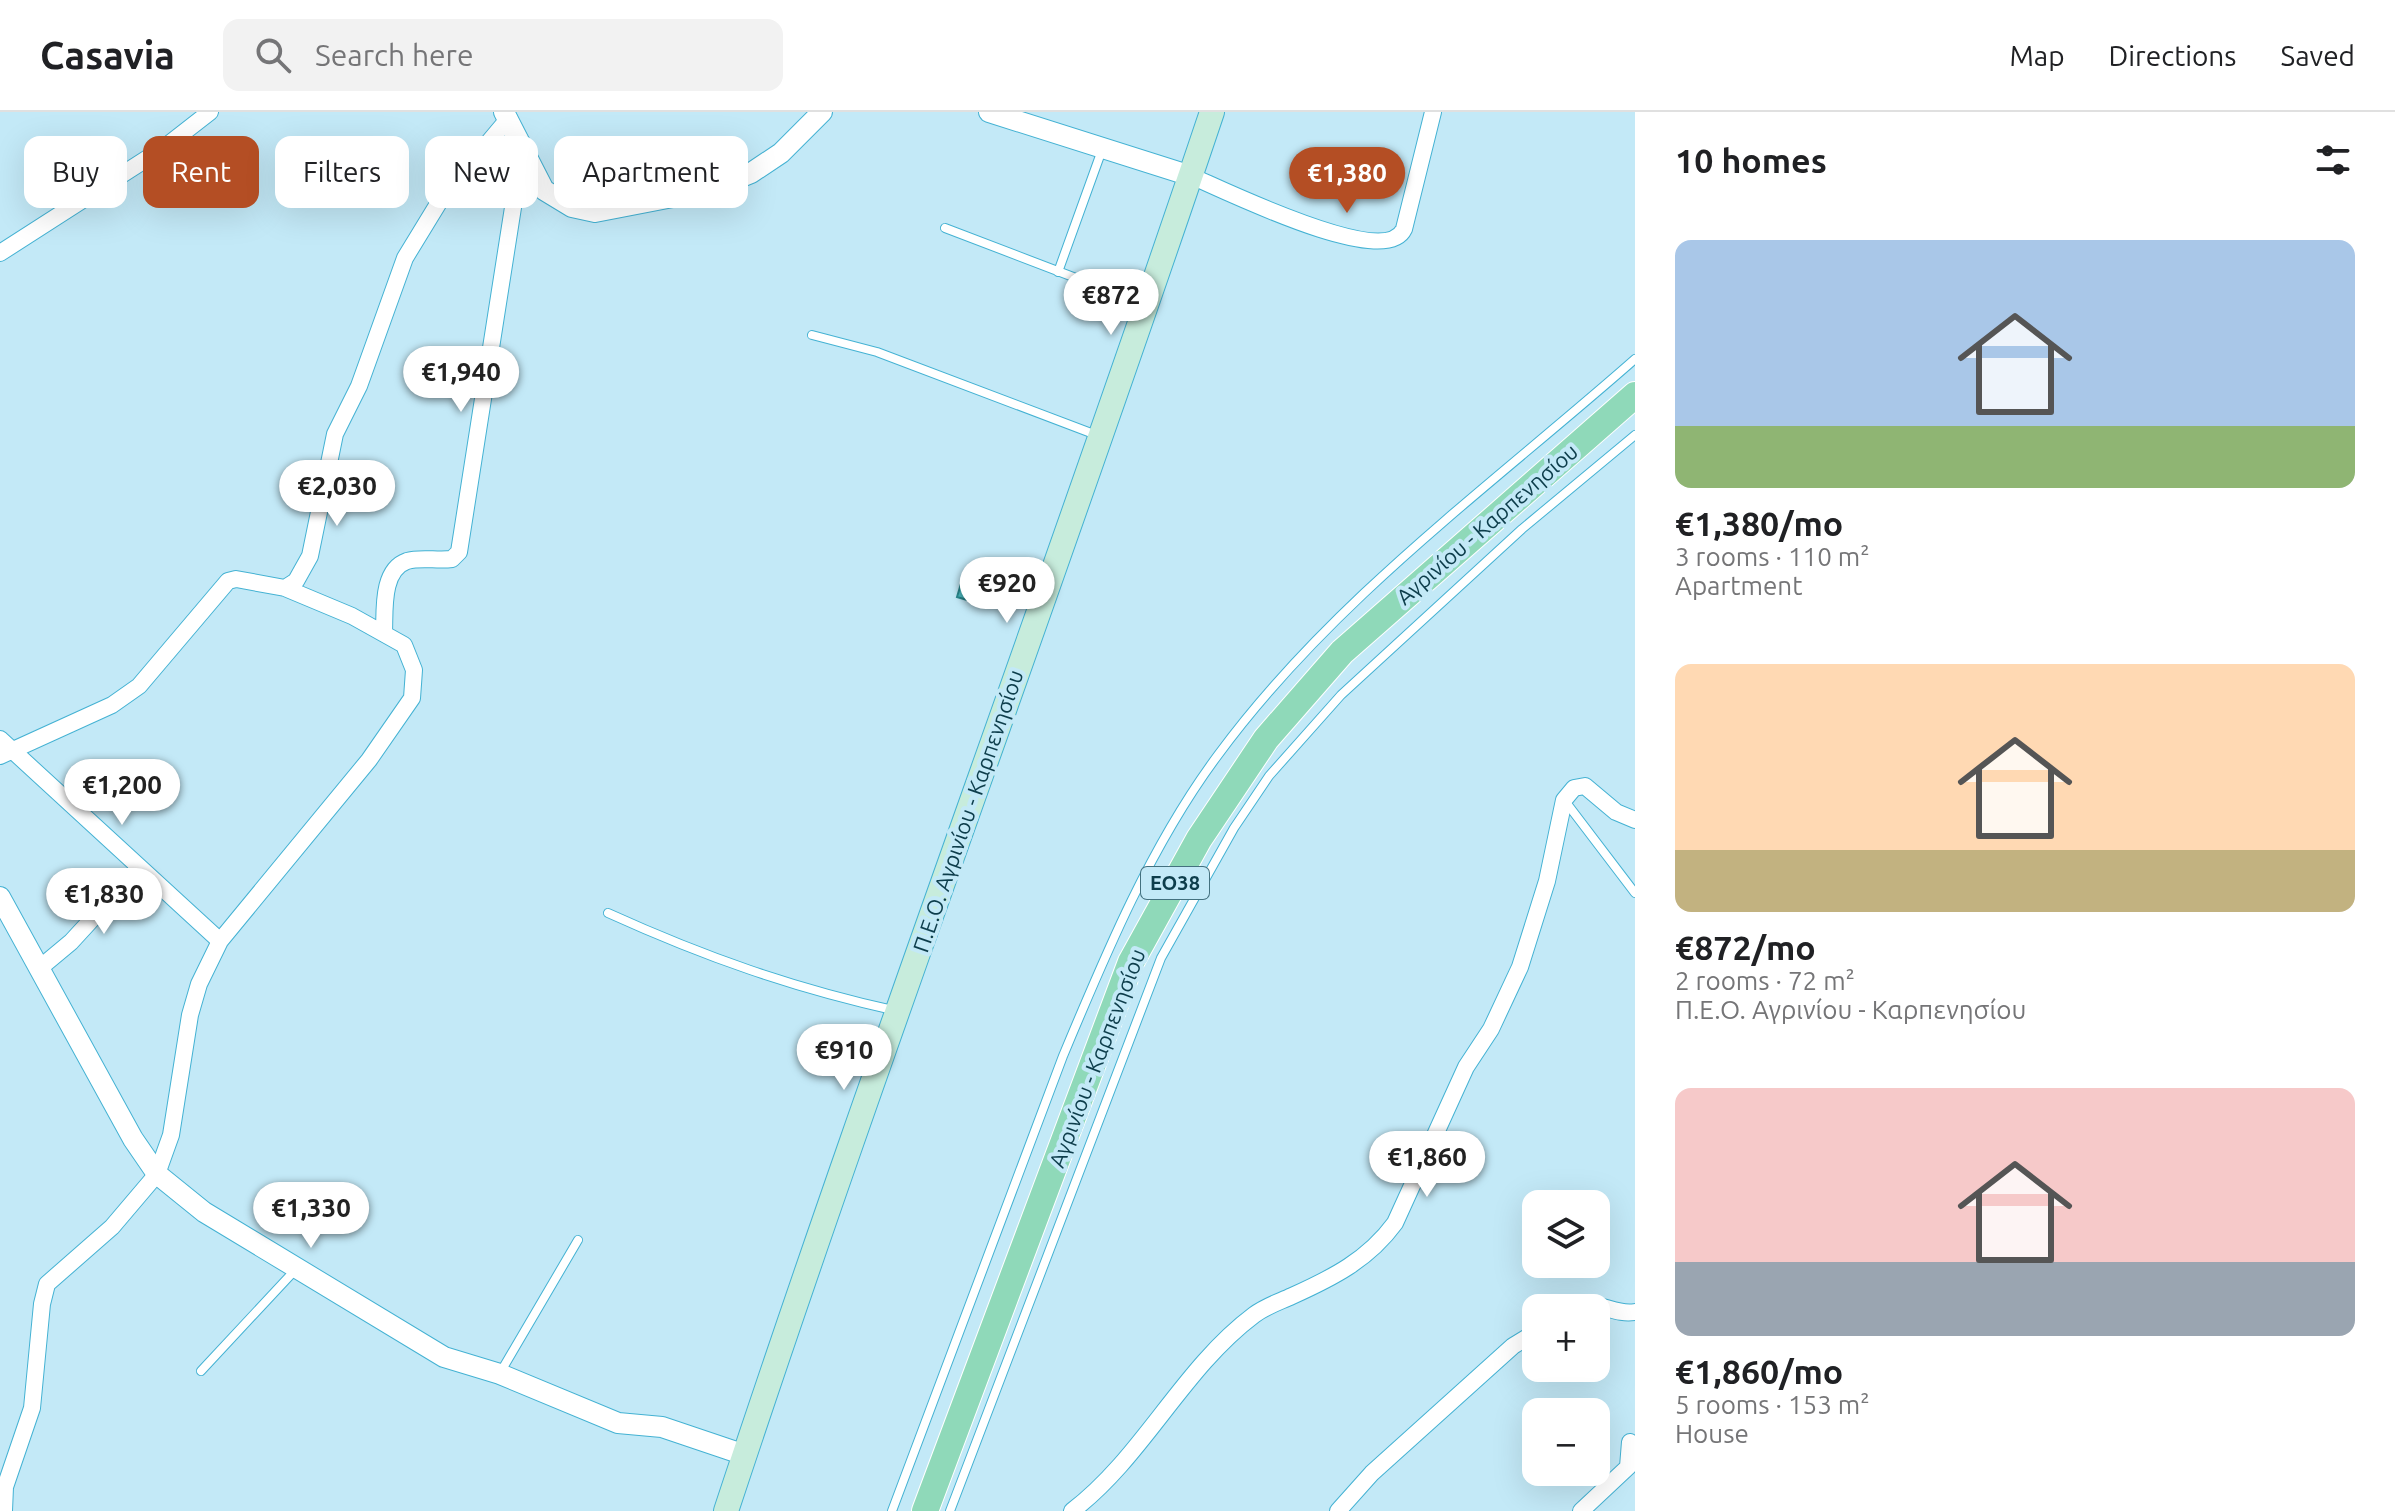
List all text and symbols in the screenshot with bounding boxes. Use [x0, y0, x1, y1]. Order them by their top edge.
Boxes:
search box [223, 19, 783, 91]
icon: search [251, 33, 295, 77]
text: Casavia [40, 34, 175, 76]
text: Search here [315, 38, 474, 72]
text: Map [2009, 40, 2065, 71]
text: Directions [2109, 40, 2236, 71]
text: Saved [2280, 40, 2355, 71]
chip: Buy [24, 136, 127, 208]
chip: Rent [143, 136, 259, 208]
chip: Filters [275, 136, 409, 208]
chip: New [425, 136, 538, 208]
chip: Apartment [554, 136, 748, 208]
icon: filters [2311, 138, 2355, 182]
text: 10 homes [1675, 141, 1827, 179]
pin: €1,380 [1282, 147, 1412, 215]
text: €1,380 [1307, 158, 1387, 187]
pin: €872 [1064, 269, 1158, 337]
text: €872 [1082, 280, 1140, 309]
icon: home [1943, 292, 2087, 436]
pin: €1,940 [396, 346, 526, 414]
text: €1,940 [421, 357, 501, 386]
street label: Αγρινίου - Καρπενησίου [1391, 438, 1582, 609]
pin: €2,030 [272, 460, 402, 528]
text: €2,030 [297, 471, 377, 500]
text: €1,380/mo [1675, 504, 1843, 542]
text: 3 rooms · 110 m² [1675, 542, 1870, 571]
pin: €920 [960, 557, 1054, 625]
text: €920 [978, 568, 1036, 597]
text: Apartment [1675, 571, 1802, 600]
street label: Π.Ε.Ο. Αγρινίου - Καρπενησίου [907, 666, 1028, 955]
icon: home [1943, 716, 2087, 860]
pin: €1,200 [57, 759, 187, 827]
text: €1,200 [82, 770, 162, 799]
road number: ΕΟ38 [1141, 867, 1209, 899]
pin: €1,830 [39, 868, 169, 936]
text: €1,830 [64, 879, 144, 908]
text: €872/mo [1675, 928, 1816, 966]
street label: Αγρινίου - Καρπενησίου [1043, 945, 1150, 1171]
text: 2 rooms · 72 m² [1675, 966, 1855, 995]
text: Π.Ε.Ο. Αγρινίου - Καρπενησίου [1675, 995, 2026, 1024]
pin: €910 [797, 1024, 891, 1092]
text: €910 [815, 1035, 873, 1064]
pin: €1,860 [1362, 1131, 1492, 1199]
icon: home [1943, 1140, 2087, 1284]
text: €1,860 [1387, 1142, 1467, 1171]
pin: €1,330 [246, 1182, 376, 1250]
map controls [1522, 1190, 1610, 1486]
button: layers [1522, 1190, 1610, 1278]
text: €1,330 [271, 1193, 351, 1222]
button: + [1522, 1294, 1610, 1382]
text: €1,860/mo [1675, 1352, 1843, 1390]
text: 5 rooms · 153 m² [1675, 1390, 1870, 1419]
button: − [1522, 1398, 1610, 1486]
text: House [1675, 1419, 1749, 1448]

